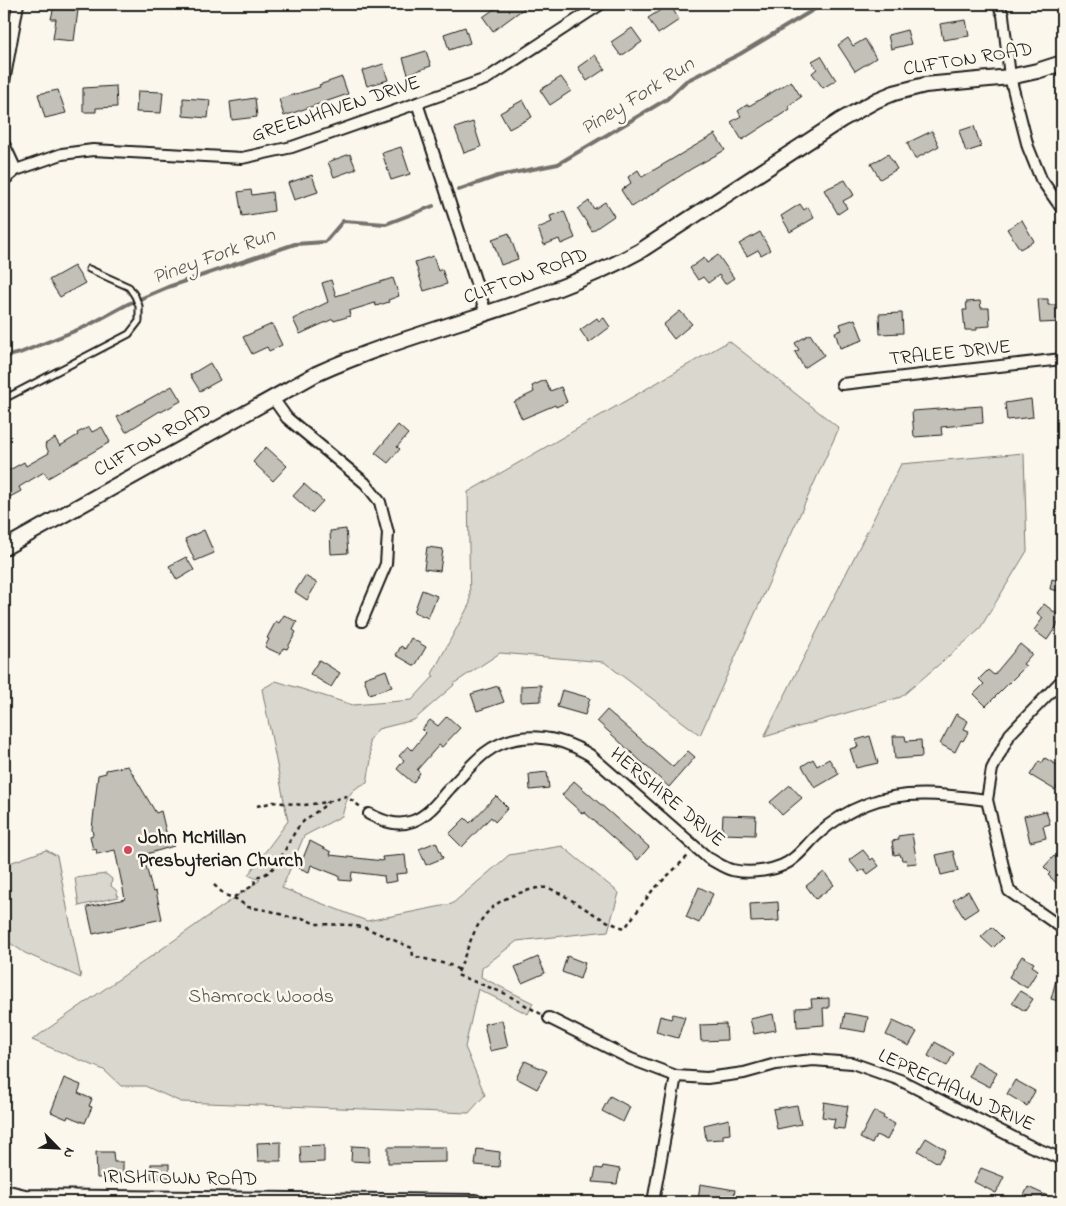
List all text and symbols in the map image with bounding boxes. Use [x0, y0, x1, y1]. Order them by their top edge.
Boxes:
street label: CLIFTON ROAD [901, 35, 1035, 85]
water label: Piney Fork Run [575, 50, 701, 144]
street label: GREENHAVEN DRIVE [248, 69, 424, 151]
water label: Piney Fork Run [148, 221, 280, 293]
street label: CLIFTON ROAD [460, 241, 592, 313]
street label: TRALEE DRIVE [888, 333, 1012, 375]
street label: CLIFTON ROAD [89, 397, 217, 485]
street label: HERSHIRE DRIVE [603, 741, 731, 855]
place label: John McMillan Presbyterian Church [138, 824, 303, 877]
marker: John McMillan Presbyterian Church [122, 844, 134, 856]
park label: Shamrock Woods [188, 983, 334, 1012]
street label: LEPRECHAUN DRIVE [873, 1042, 1039, 1140]
north arrow [32, 1124, 82, 1174]
text: N [57, 1144, 80, 1161]
street label: IRISHTOWN ROAD [102, 1163, 258, 1195]

